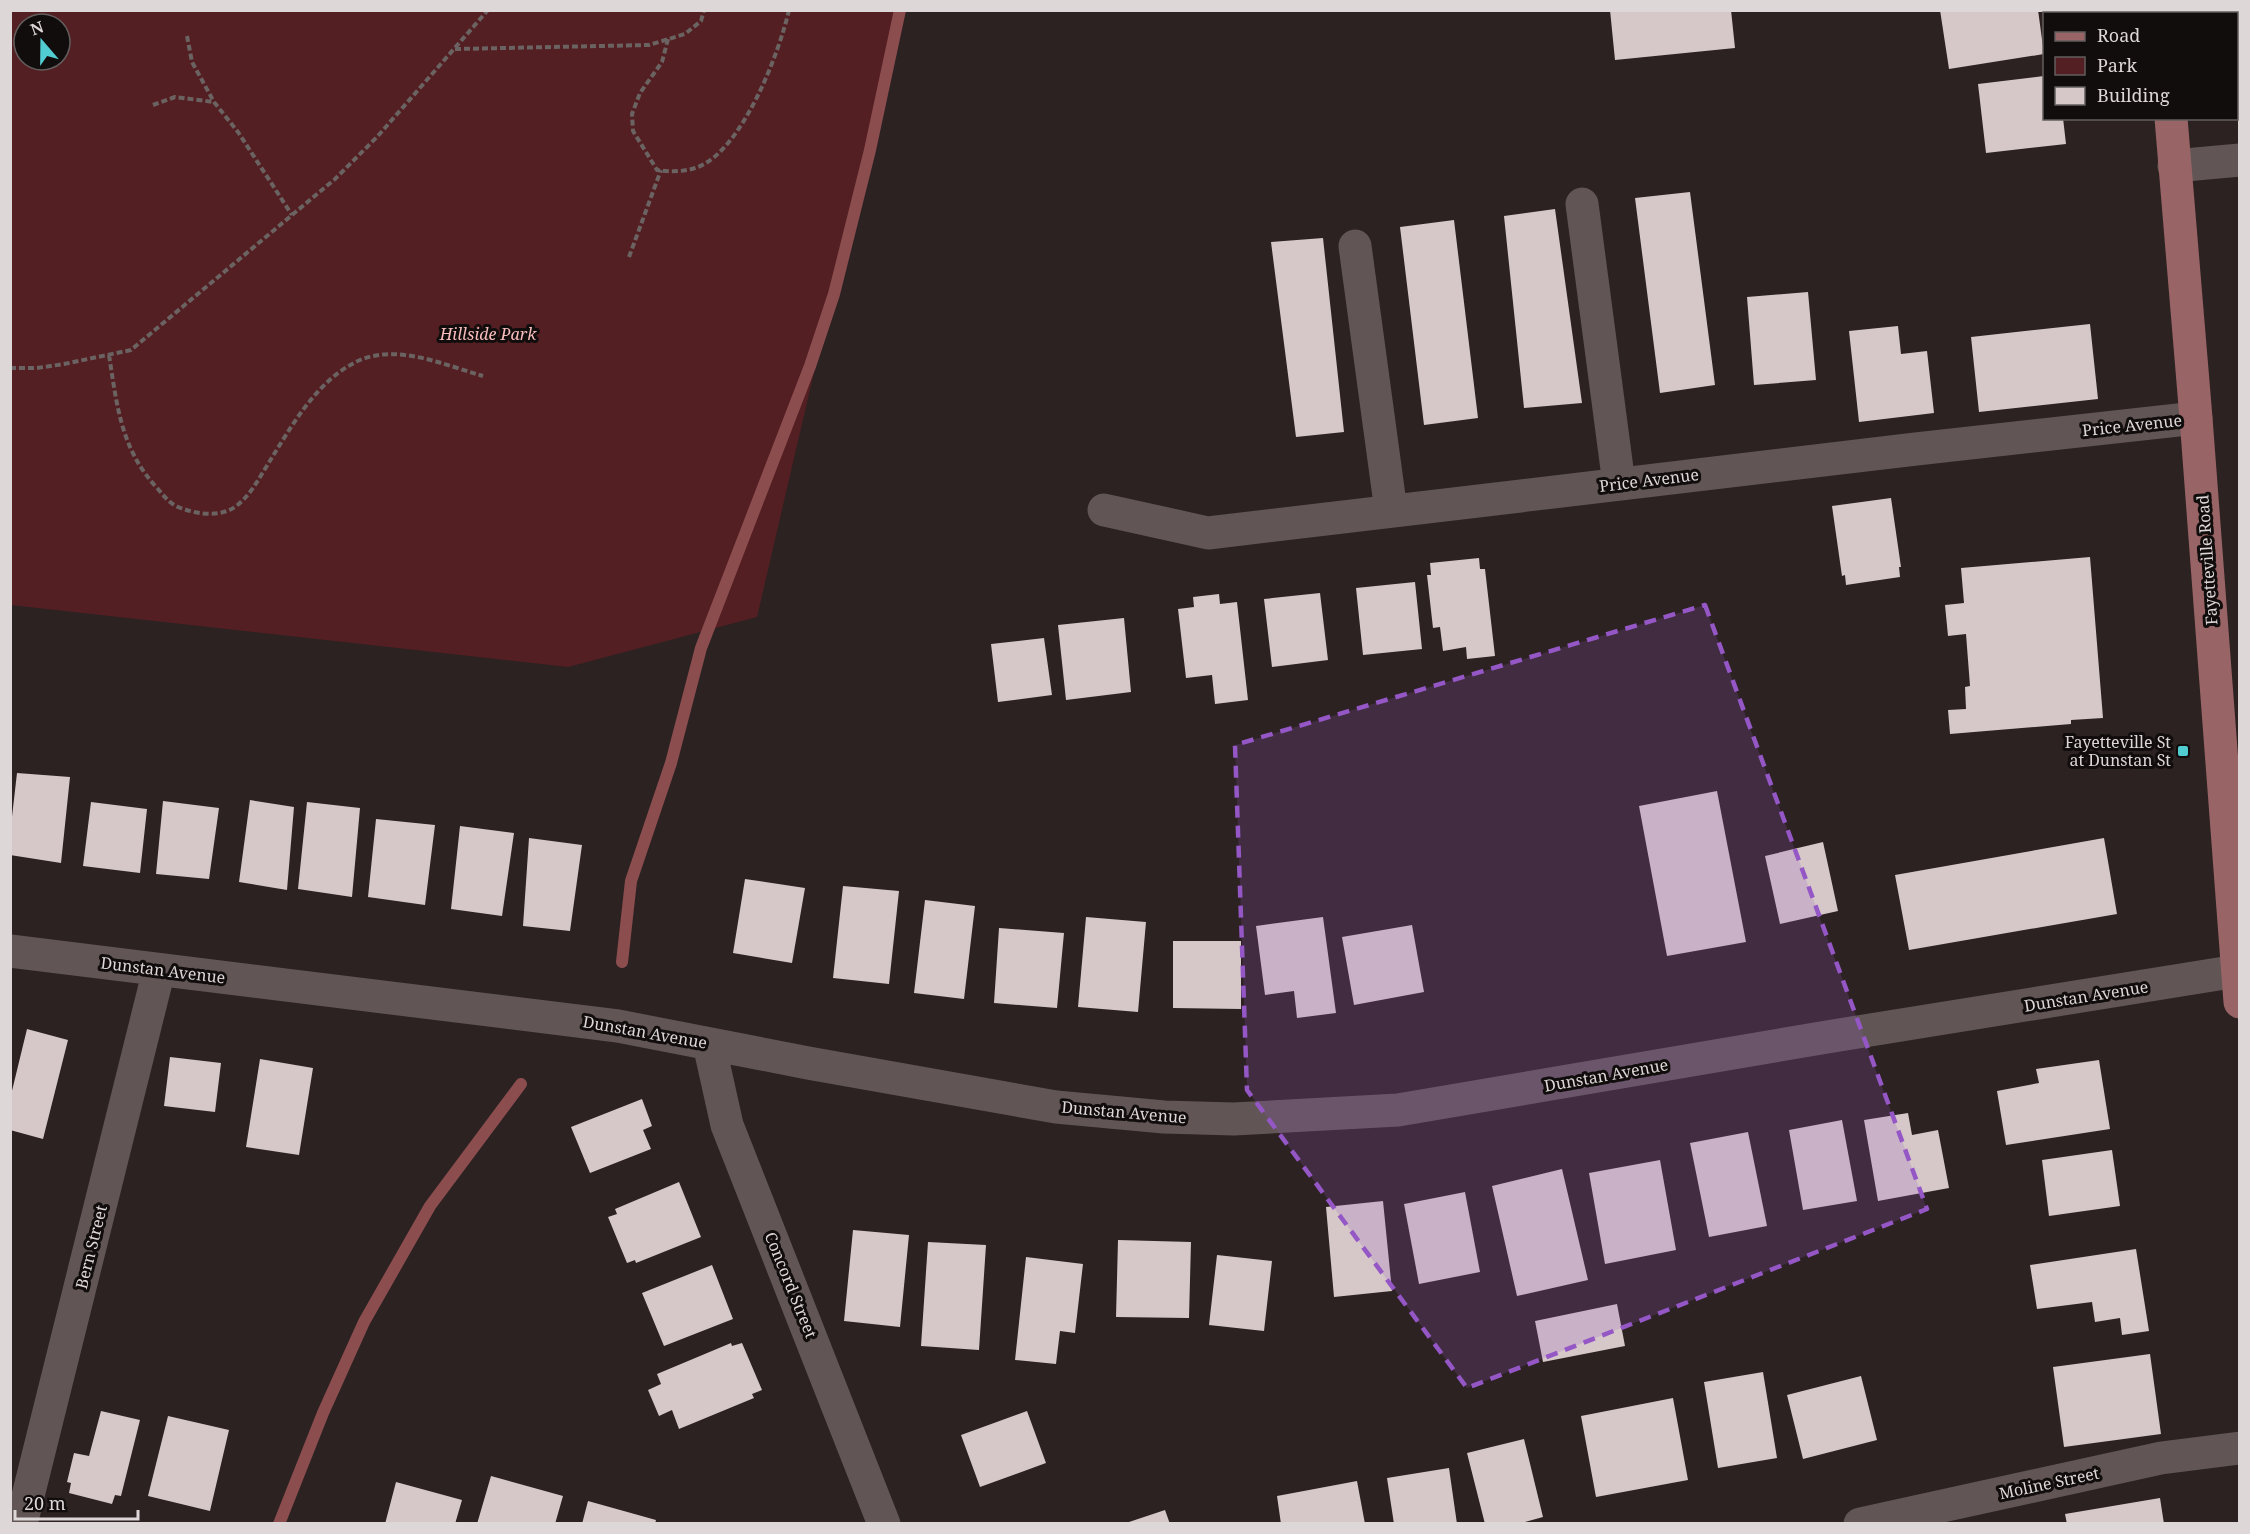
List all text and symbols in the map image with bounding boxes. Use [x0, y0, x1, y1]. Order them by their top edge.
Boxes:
north arrow [12, 12, 72, 72]
legend [2043, 12, 2238, 120]
text: N [27, 15, 47, 40]
text: Road [2097, 23, 2140, 47]
text: Park [2097, 53, 2137, 77]
text: Building [2097, 83, 2170, 107]
park label: Hillside Park [439, 323, 537, 345]
street label: Price Avenue [2081, 409, 2183, 441]
street label: Price Avenue [1598, 463, 1700, 497]
street label: Fayetteville Road [2191, 494, 2223, 626]
place label: Fayetteville St at Dunstan St [2065, 731, 2171, 771]
marker: Fayetteville St at Dunstan St [2176, 744, 2190, 758]
street label: Dunstan Avenue [99, 951, 227, 989]
street label: Dunstan Avenue [2022, 975, 2150, 1017]
street label: Dunstan Avenue [581, 1010, 709, 1054]
street label: Dunstan Avenue [1542, 1053, 1670, 1097]
street label: Dunstan Avenue [1060, 1096, 1188, 1128]
street label: Bern Street [70, 1202, 112, 1291]
street label: Concord Street [760, 1229, 822, 1342]
street label: Moline Street [1997, 1462, 2102, 1504]
scale bar [15, 1483, 138, 1521]
text: 20 m [24, 1491, 66, 1515]

